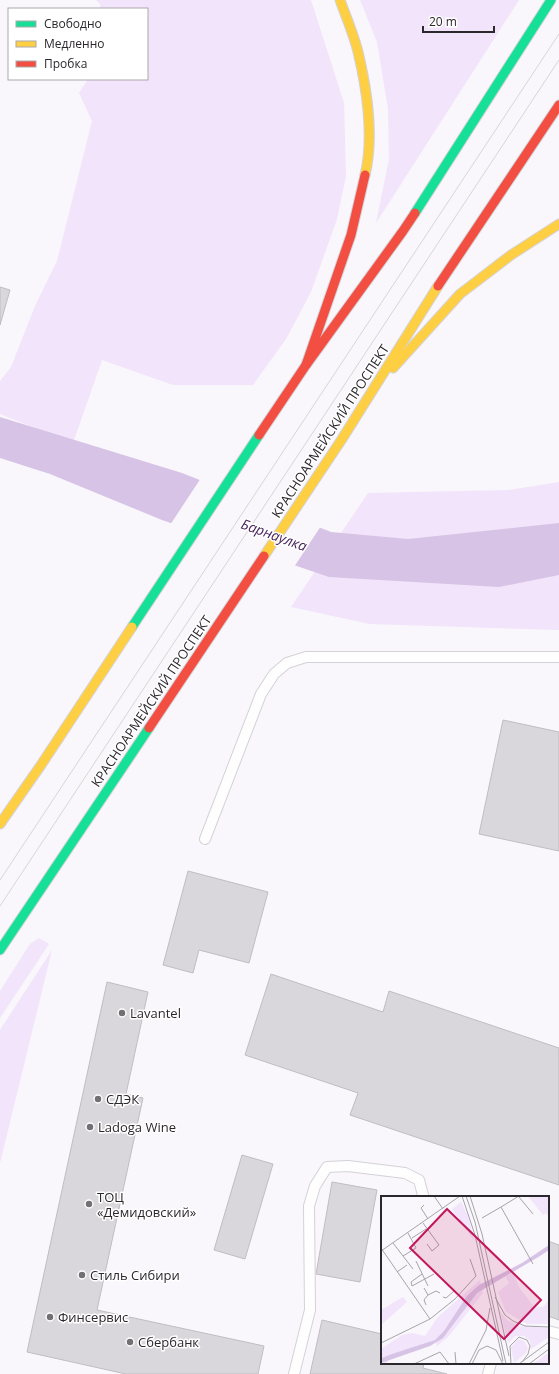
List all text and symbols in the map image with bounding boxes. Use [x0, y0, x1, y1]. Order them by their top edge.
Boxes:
legend [8, 8, 148, 80]
scale bar [423, 8, 494, 34]
text: 20 m [429, 13, 457, 30]
text: Свободно [44, 15, 102, 32]
text: Медленно [44, 35, 104, 52]
text: Пробка [44, 55, 87, 72]
street label: КРАСНОАРМЕЙСКИЙ ПРОСПЕКТ [267, 340, 393, 521]
water label: Барнаулка [239, 514, 310, 555]
street label: КРАСНОАРМЕЙСКИЙ ПРОСПЕКТ [87, 611, 216, 790]
place label: Lavantel [130, 1004, 181, 1022]
marker: Lavantel [117, 1008, 127, 1018]
place label: СДЭК [106, 1090, 139, 1108]
marker: СДЭК [93, 1094, 103, 1104]
place label: Ladoga Wine [98, 1118, 176, 1136]
marker: Ladoga Wine [85, 1122, 95, 1132]
place label: ТОЦ «Демидовский» [97, 1188, 196, 1221]
inset map [381, 1196, 549, 1364]
marker: ТОЦ «Демидовский» [84, 1199, 94, 1209]
place label: Стиль Сибири [90, 1266, 180, 1284]
marker: Стиль Сибири [77, 1270, 87, 1280]
place label: Финсервис [58, 1308, 128, 1326]
marker: Финсервис [45, 1312, 55, 1322]
place label: Сбербанк [138, 1333, 199, 1351]
marker: Сбербанк [125, 1337, 135, 1347]

